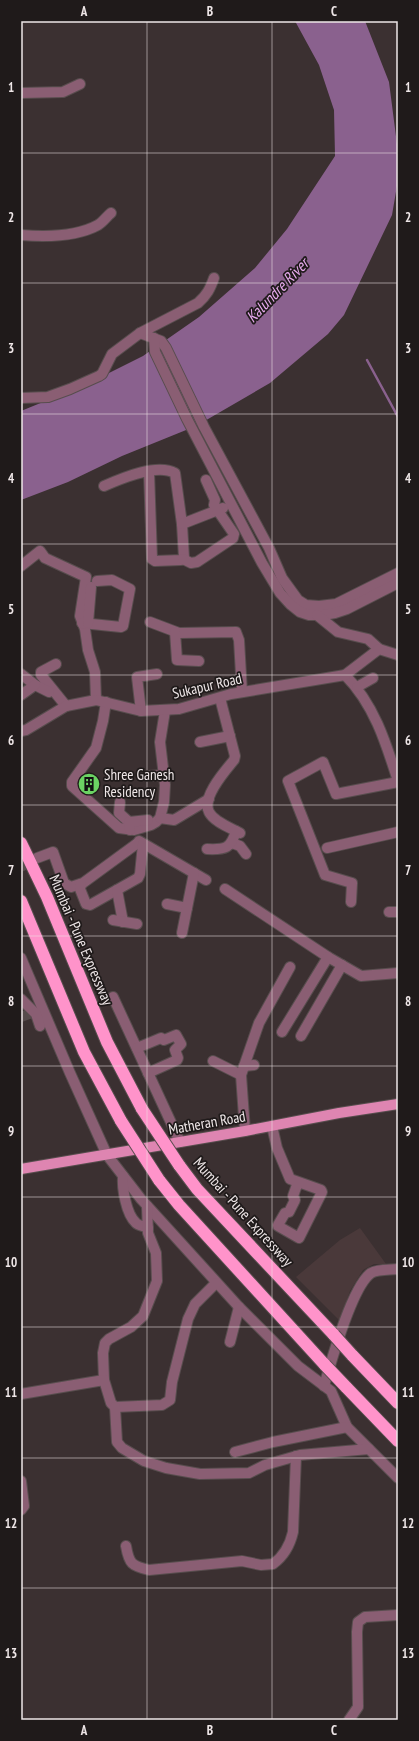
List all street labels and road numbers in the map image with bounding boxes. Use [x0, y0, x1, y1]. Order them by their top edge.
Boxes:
street label: Sukapur Road [170, 668, 243, 703]
street label: Mumbai - Pune Expressway [45, 872, 118, 1008]
street label: Matheran Road [167, 1106, 247, 1139]
street label: Mumbai - Pune Expressway [189, 1153, 298, 1270]

